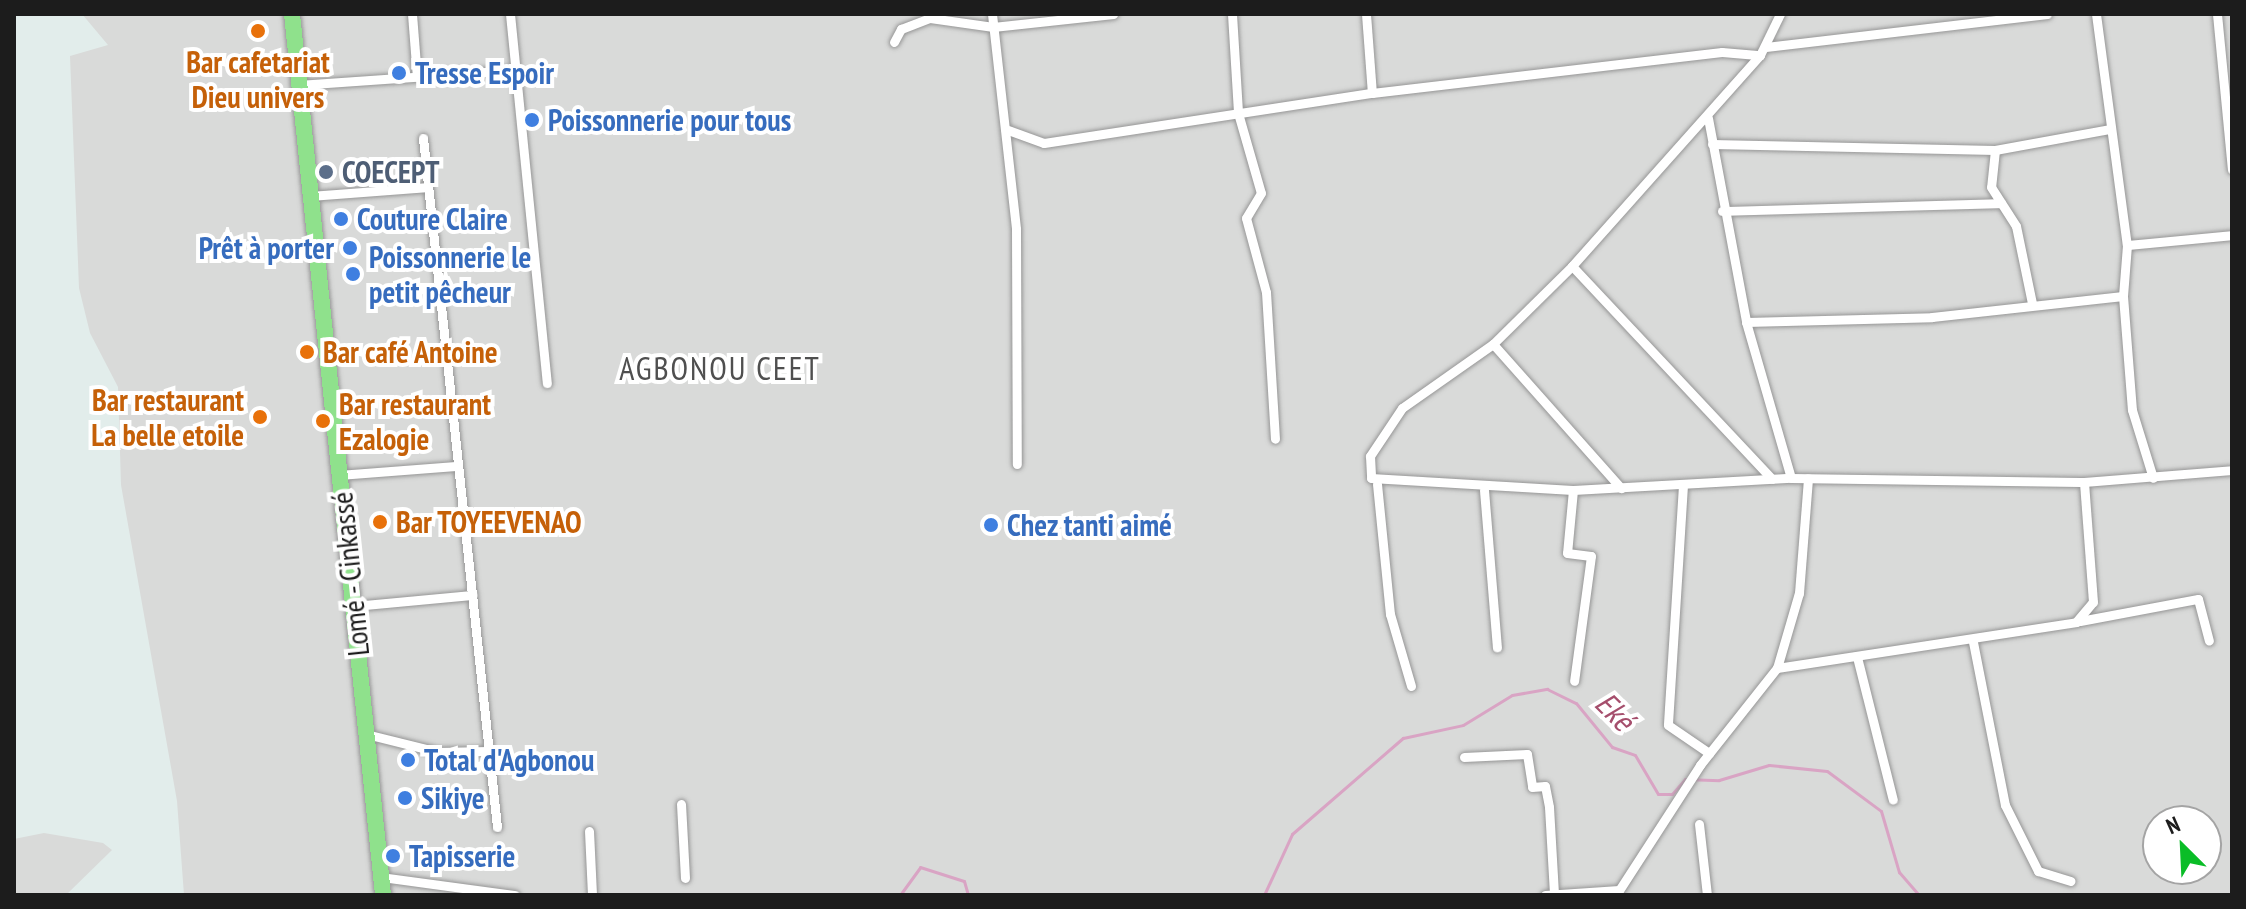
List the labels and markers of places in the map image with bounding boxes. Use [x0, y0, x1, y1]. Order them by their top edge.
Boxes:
marker: Bar cafetariat Dieu univers [249, 22, 267, 40]
place label: Bar cafetariat Dieu univers [186, 44, 330, 114]
place label: Tresse Espoir [415, 55, 554, 91]
marker: Tresse Espoir [390, 64, 408, 82]
place label: Poissonnerie pour tous [548, 102, 791, 138]
marker: Poissonnerie pour tous [523, 111, 541, 129]
place label: COECEPT [342, 154, 439, 190]
marker: COECEPT [317, 163, 335, 181]
place label: Couture Claire [357, 201, 508, 237]
marker: Couture Claire [332, 210, 350, 228]
place label: Prêt à porter [199, 230, 334, 266]
marker: Prêt à porter [341, 239, 359, 257]
place label: Poissonnerie le petit pêcheur [369, 239, 531, 310]
marker: Poissonnerie le petit pêcheur [344, 265, 362, 283]
place label: Bar café Antoine [323, 334, 499, 370]
marker: Bar café Antoine [298, 343, 316, 361]
place label: Bar restaurant La belle etoile [91, 382, 244, 452]
place label: Bar restaurant Ezalogie [339, 386, 491, 456]
marker: Bar restaurant La belle etoile [251, 408, 269, 426]
marker: Bar restaurant Ezalogie [314, 412, 332, 430]
place label: Bar TOYEEVENAO [396, 504, 582, 540]
place label: Chez tanti aimé [1007, 507, 1173, 543]
marker: Bar TOYEEVENAO [371, 513, 389, 531]
marker: Chez tanti aimé [982, 516, 1000, 534]
place label: Total d'Agbonou [424, 742, 594, 778]
marker: Total d'Agbonou [399, 751, 417, 769]
place label: Sikiye [421, 780, 485, 816]
marker: Sikiye [396, 789, 414, 807]
place label: Tapisserie [409, 838, 515, 874]
marker: Tapisserie [384, 847, 402, 865]

